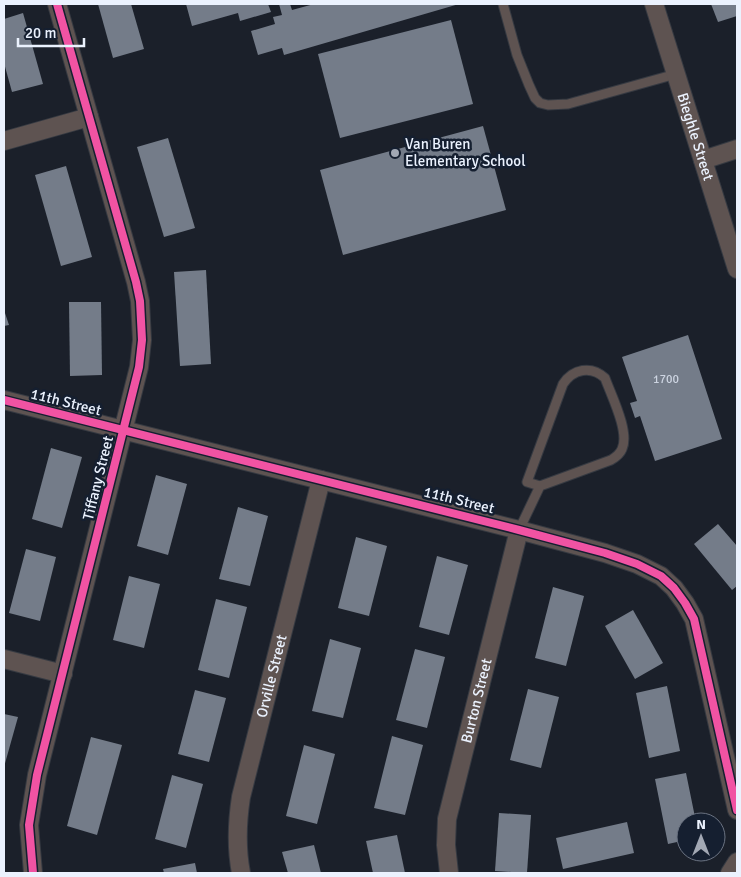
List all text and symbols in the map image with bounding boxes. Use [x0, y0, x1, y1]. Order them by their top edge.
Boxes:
scale bar [18, 15, 84, 47]
text: 20 m [25, 24, 56, 42]
street label: Bieghle Street [673, 91, 718, 183]
place label: Van Buren Elementary School [405, 135, 526, 170]
marker: Van Buren Elementary School [389, 147, 401, 159]
house number: 1700 [653, 372, 679, 387]
street label: 11th Street [29, 385, 103, 419]
street label: Tiffany Street [79, 434, 117, 522]
street label: 11th Street [422, 483, 496, 517]
street label: Orville Street [252, 633, 291, 720]
street label: Burton Street [457, 657, 496, 745]
north arrow [676, 812, 726, 862]
text: N [696, 816, 706, 833]

